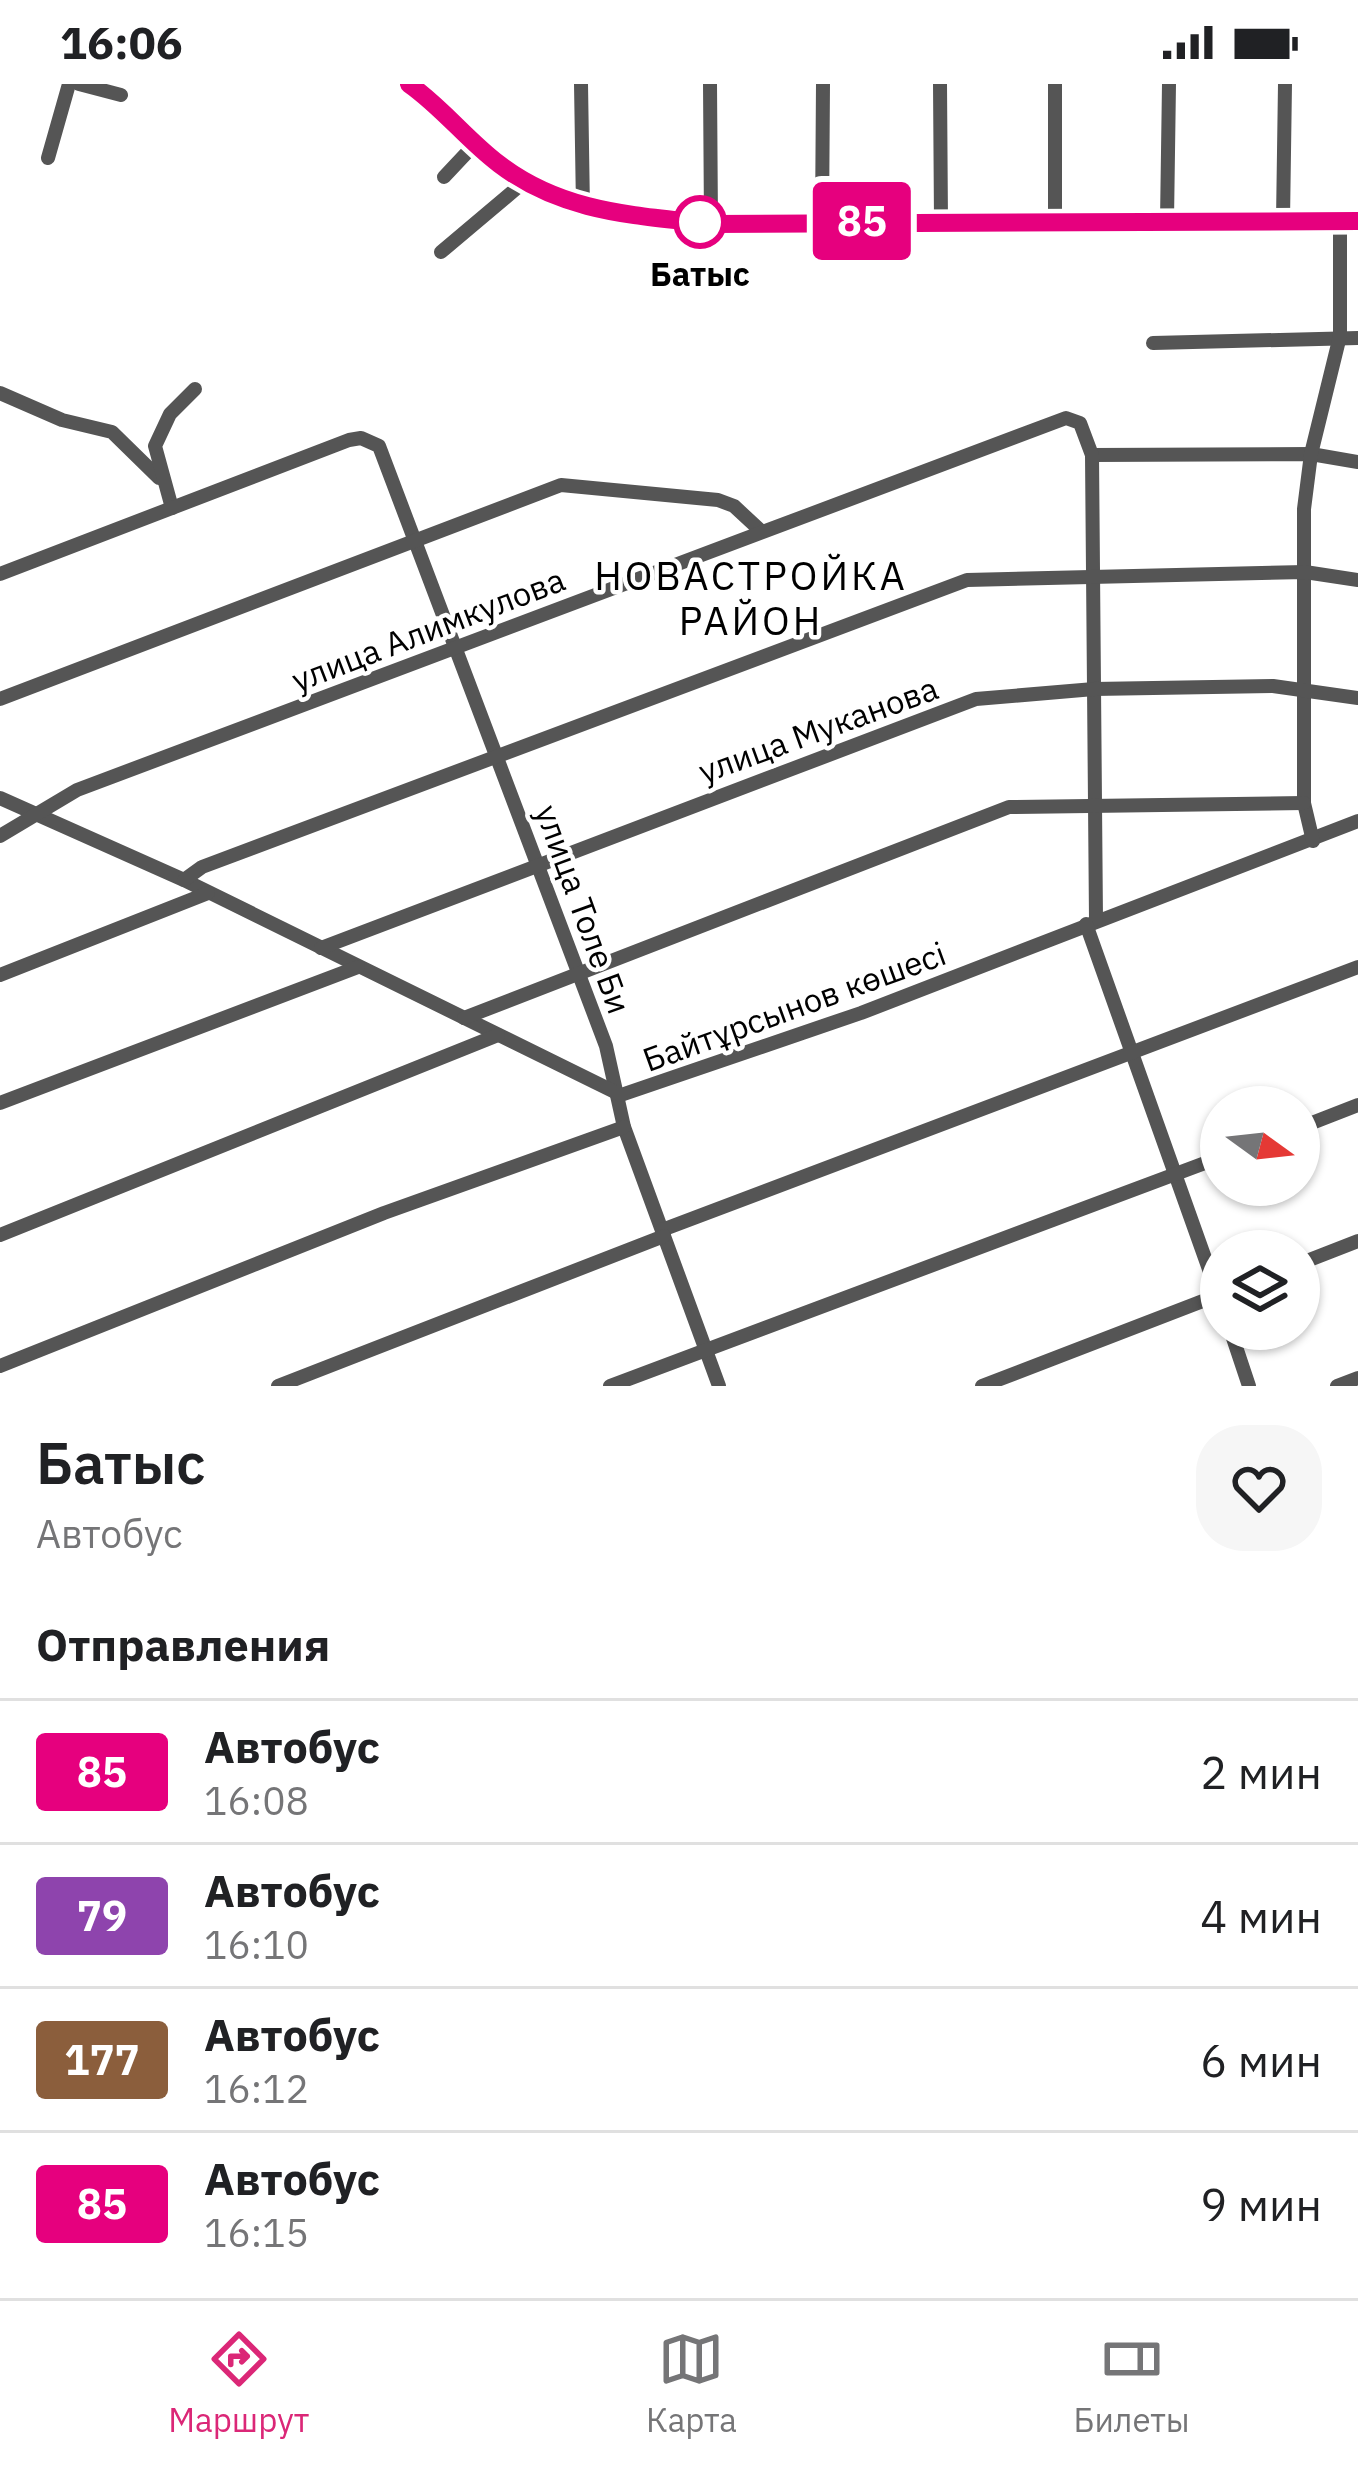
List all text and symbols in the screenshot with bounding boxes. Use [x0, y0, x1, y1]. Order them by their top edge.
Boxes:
text: 16:06 [60, 13, 183, 71]
line badge: 85 [808, 182, 916, 260]
text: 85 [837, 193, 887, 248]
marker: Батыс [675, 197, 725, 247]
place label: Батыс [650, 252, 750, 295]
district label: НОВАСТРОЙКА РАЙОН [594, 550, 908, 646]
street label: улица Алимкулова [285, 557, 571, 701]
street label: улица Муканова [692, 666, 944, 792]
street label: улица Толе Би [526, 799, 642, 1019]
street label: Байтұрсынов көшесі [637, 931, 951, 1081]
north arrow [1200, 1086, 1320, 1206]
map controls [1200, 1086, 1320, 1350]
button: layers [1200, 1230, 1320, 1350]
button: heart [1196, 1425, 1322, 1551]
text: Батыс [36, 1426, 206, 1500]
text: Автобус [36, 1508, 183, 1559]
text: Отправления [36, 1615, 330, 1673]
text: Автобус [204, 1717, 380, 1775]
text: 2 мин [1200, 1743, 1322, 1801]
text: 85 [77, 1744, 127, 1799]
text: 16:08 [204, 1775, 309, 1826]
text: Автобус [204, 1861, 380, 1919]
text: 4 мин [1200, 1887, 1322, 1945]
text: 79 [77, 1888, 127, 1943]
text: 16:10 [204, 1919, 309, 1970]
text: Автобус [204, 2005, 380, 2063]
text: 6 мин [1200, 2031, 1322, 2089]
text: 177 [64, 2032, 140, 2087]
text: 16:12 [204, 2063, 309, 2114]
text: Автобус [204, 2149, 380, 2207]
text: 9 мин [1200, 2175, 1322, 2233]
text: 85 [77, 2176, 127, 2231]
text: 16:15 [204, 2207, 309, 2258]
tab: Маршрут [168, 2326, 309, 2441]
tab: Карта [646, 2326, 737, 2441]
tab: Билеты [1073, 2326, 1190, 2441]

